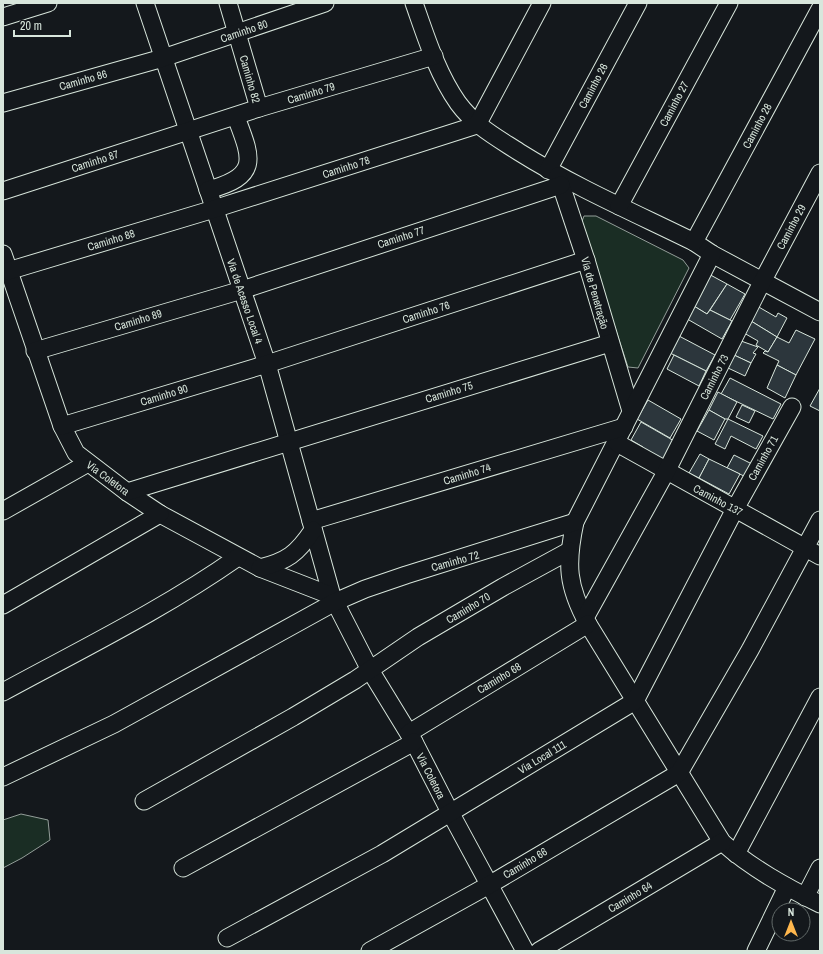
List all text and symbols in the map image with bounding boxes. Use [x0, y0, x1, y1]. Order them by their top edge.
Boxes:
scale bar [14, 12, 70, 38]
street label: Caminho 80 [218, 16, 270, 46]
text: 20 m [20, 18, 42, 34]
street label: Caminho 82 [236, 53, 264, 105]
street label: Caminho 26 [575, 61, 611, 111]
street label: Caminho 86 [57, 66, 109, 94]
street label: Caminho 79 [285, 79, 337, 107]
street label: Caminho 27 [656, 79, 692, 129]
street label: Caminho 28 [739, 101, 775, 151]
street label: Caminho 87 [69, 147, 121, 175]
street label: Caminho 78 [320, 153, 372, 181]
street label: Caminho 29 [773, 202, 809, 252]
street label: Caminho 77 [375, 223, 427, 251]
street label: Caminho 88 [85, 226, 137, 254]
street label: Via de Penetração [578, 255, 612, 331]
street label: Via de Acesso Local 4 [224, 257, 266, 345]
street label: Caminho 76 [400, 298, 452, 326]
street label: Caminho 89 [112, 306, 164, 334]
street label: Caminho 73 [697, 352, 731, 402]
street label: Caminho 75 [423, 378, 475, 406]
street label: Caminho 90 [138, 381, 190, 409]
street label: Caminho 71 [745, 433, 781, 483]
street label: Via Coletora [84, 458, 132, 498]
street label: Caminho 74 [441, 460, 493, 488]
street label: Caminho 137 [691, 481, 745, 519]
street label: Caminho 72 [429, 547, 481, 575]
street label: Caminho 70 [443, 589, 493, 627]
street label: Caminho 68 [474, 659, 524, 697]
street label: Via Local 111 [515, 737, 569, 777]
street label: Via Coletora [413, 751, 449, 801]
street label: Caminho 66 [500, 844, 550, 882]
street label: Caminho 64 [605, 878, 655, 916]
north arrow [771, 902, 811, 942]
text: N [788, 905, 794, 919]

